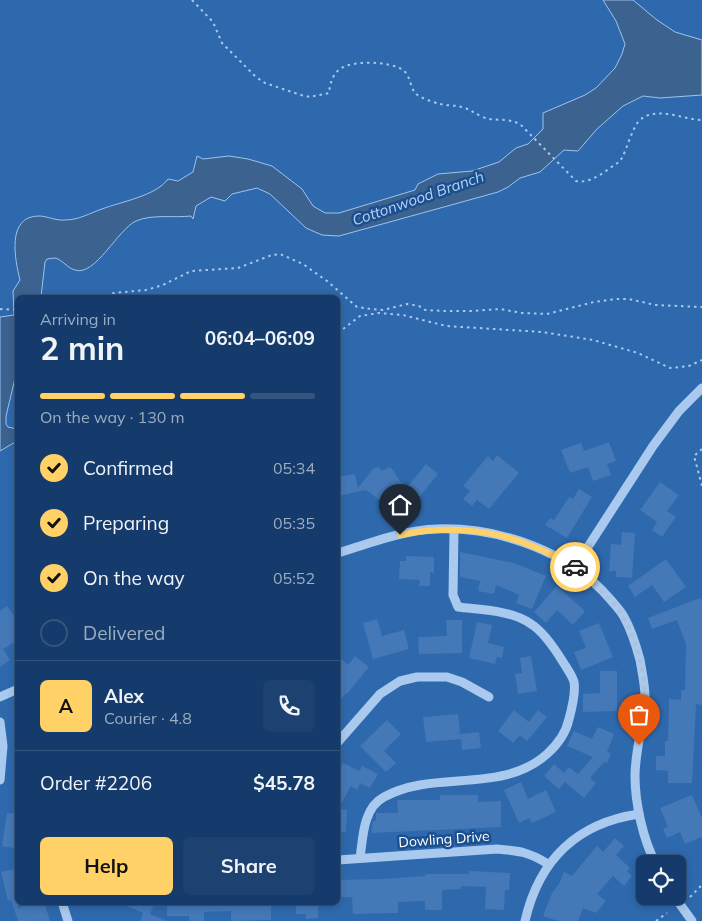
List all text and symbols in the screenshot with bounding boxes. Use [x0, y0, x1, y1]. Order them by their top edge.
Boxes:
water label: Cottonwood Branch [350, 166, 487, 229]
text: Arriving in [40, 309, 116, 329]
text: 06:04–06:09 [205, 326, 315, 350]
text: 2 min [40, 328, 124, 368]
text: On the way · 130 m [40, 407, 185, 427]
icon: check [40, 454, 68, 482]
text: Confirmed [83, 456, 174, 480]
text: 05:34 [273, 458, 315, 478]
pin [379, 484, 421, 535]
icon: home [386, 491, 414, 519]
icon: check [40, 509, 68, 537]
text: Preparing [83, 511, 169, 535]
text: 05:35 [273, 513, 315, 533]
courier [550, 542, 600, 592]
icon: car [561, 553, 589, 581]
icon: check [40, 564, 68, 592]
text: On the way [83, 566, 185, 590]
text: 05:52 [273, 568, 315, 588]
text: Delivered [83, 621, 165, 645]
button: phone [263, 680, 315, 732]
text: Alex [104, 684, 144, 708]
text: A [59, 694, 73, 718]
pin [618, 694, 660, 745]
icon: bag [625, 701, 653, 729]
text: Courier · 4.8 [104, 708, 192, 728]
text: Order #2206 [40, 771, 152, 795]
text: $45.78 [253, 771, 315, 795]
street label: Dowling Drive [398, 827, 490, 851]
button: Help [40, 837, 173, 895]
button: Share [183, 837, 315, 895]
map controls [636, 855, 686, 905]
button: locate [636, 855, 686, 905]

